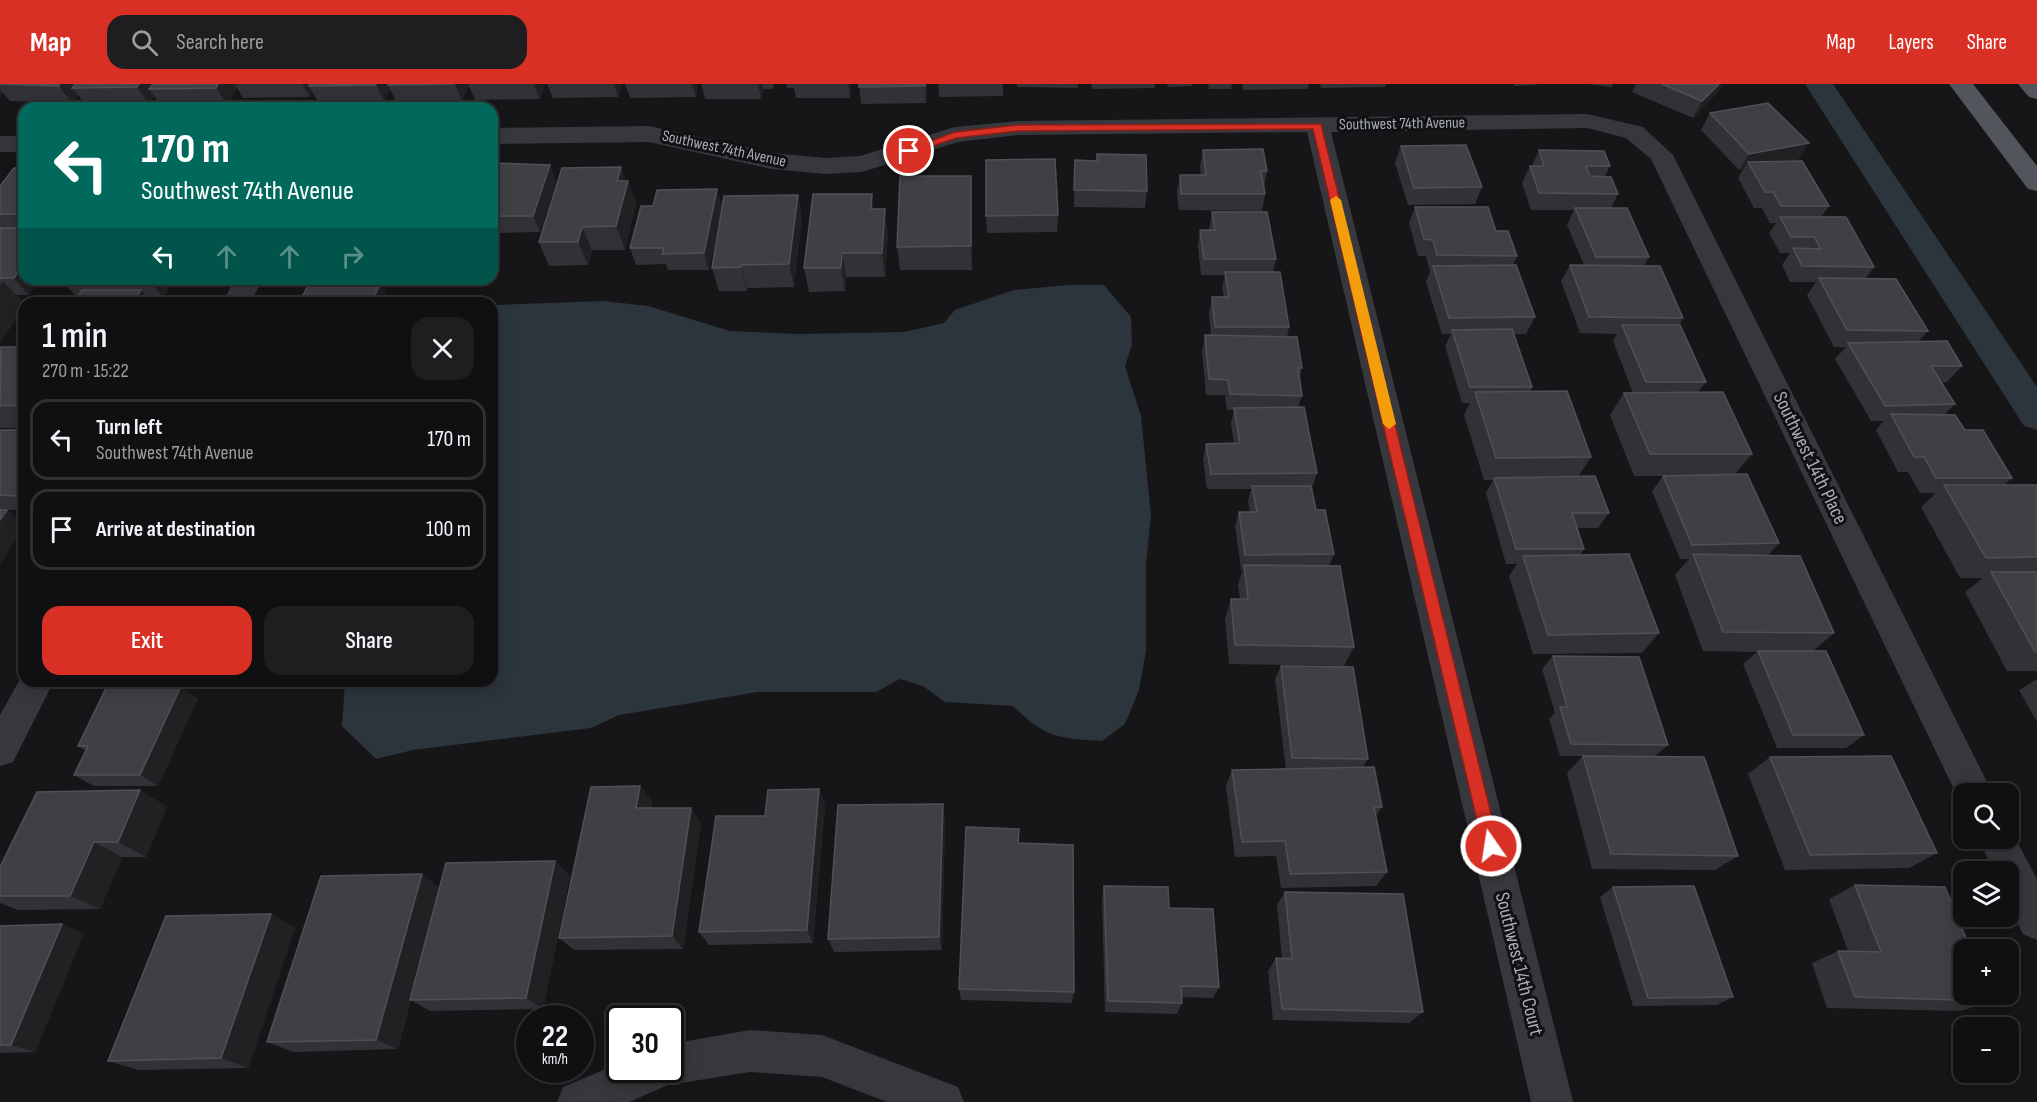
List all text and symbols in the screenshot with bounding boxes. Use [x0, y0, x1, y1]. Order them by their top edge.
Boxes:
search box [107, 15, 527, 69]
text: Map [30, 26, 71, 59]
icon: search [128, 26, 161, 59]
text: Search here [176, 29, 264, 56]
text: Map [1826, 30, 1855, 55]
text: Layers [1888, 30, 1934, 55]
text: Share [1967, 30, 2007, 55]
street label: Southwest 74th Avenue [1339, 113, 1465, 135]
text: 170 m [141, 124, 230, 175]
pin [883, 125, 934, 176]
icon: left [42, 126, 120, 204]
street label: Southwest 74th Avenue [660, 127, 788, 171]
icon: arrive [892, 134, 925, 167]
text: Southwest 74th Avenue [141, 175, 354, 207]
icon: left [147, 240, 180, 273]
icon: ahead [210, 240, 243, 273]
icon: ahead [273, 240, 306, 273]
icon: right [336, 240, 369, 273]
text: 1 min [42, 315, 107, 358]
button: close [411, 317, 474, 380]
text: 270 m · 15:22 [42, 359, 129, 383]
street label: Southwest 14th Place [1768, 388, 1852, 528]
text: Turn left [96, 414, 162, 441]
icon: left [45, 423, 78, 456]
text: 170 m [427, 426, 471, 453]
text: Southwest 74th Avenue [96, 441, 254, 465]
icon: arrive [45, 513, 78, 546]
text: Arrive at destination [96, 516, 255, 543]
text: 100 m [426, 516, 471, 543]
button: Exit [42, 606, 252, 675]
button: Share [264, 606, 474, 675]
map controls [1953, 783, 2019, 1083]
button: search [1953, 783, 2019, 849]
position arrow [1459, 814, 1523, 878]
button: layers [1953, 861, 2019, 927]
street label: Southwest 14th Court [1490, 890, 1548, 1038]
button: + [1953, 939, 2019, 1005]
speed limit sign: 30 [606, 1005, 684, 1083]
button: − [1953, 1017, 2019, 1083]
text: 22 [542, 1019, 568, 1055]
text: km/h [542, 1050, 568, 1069]

